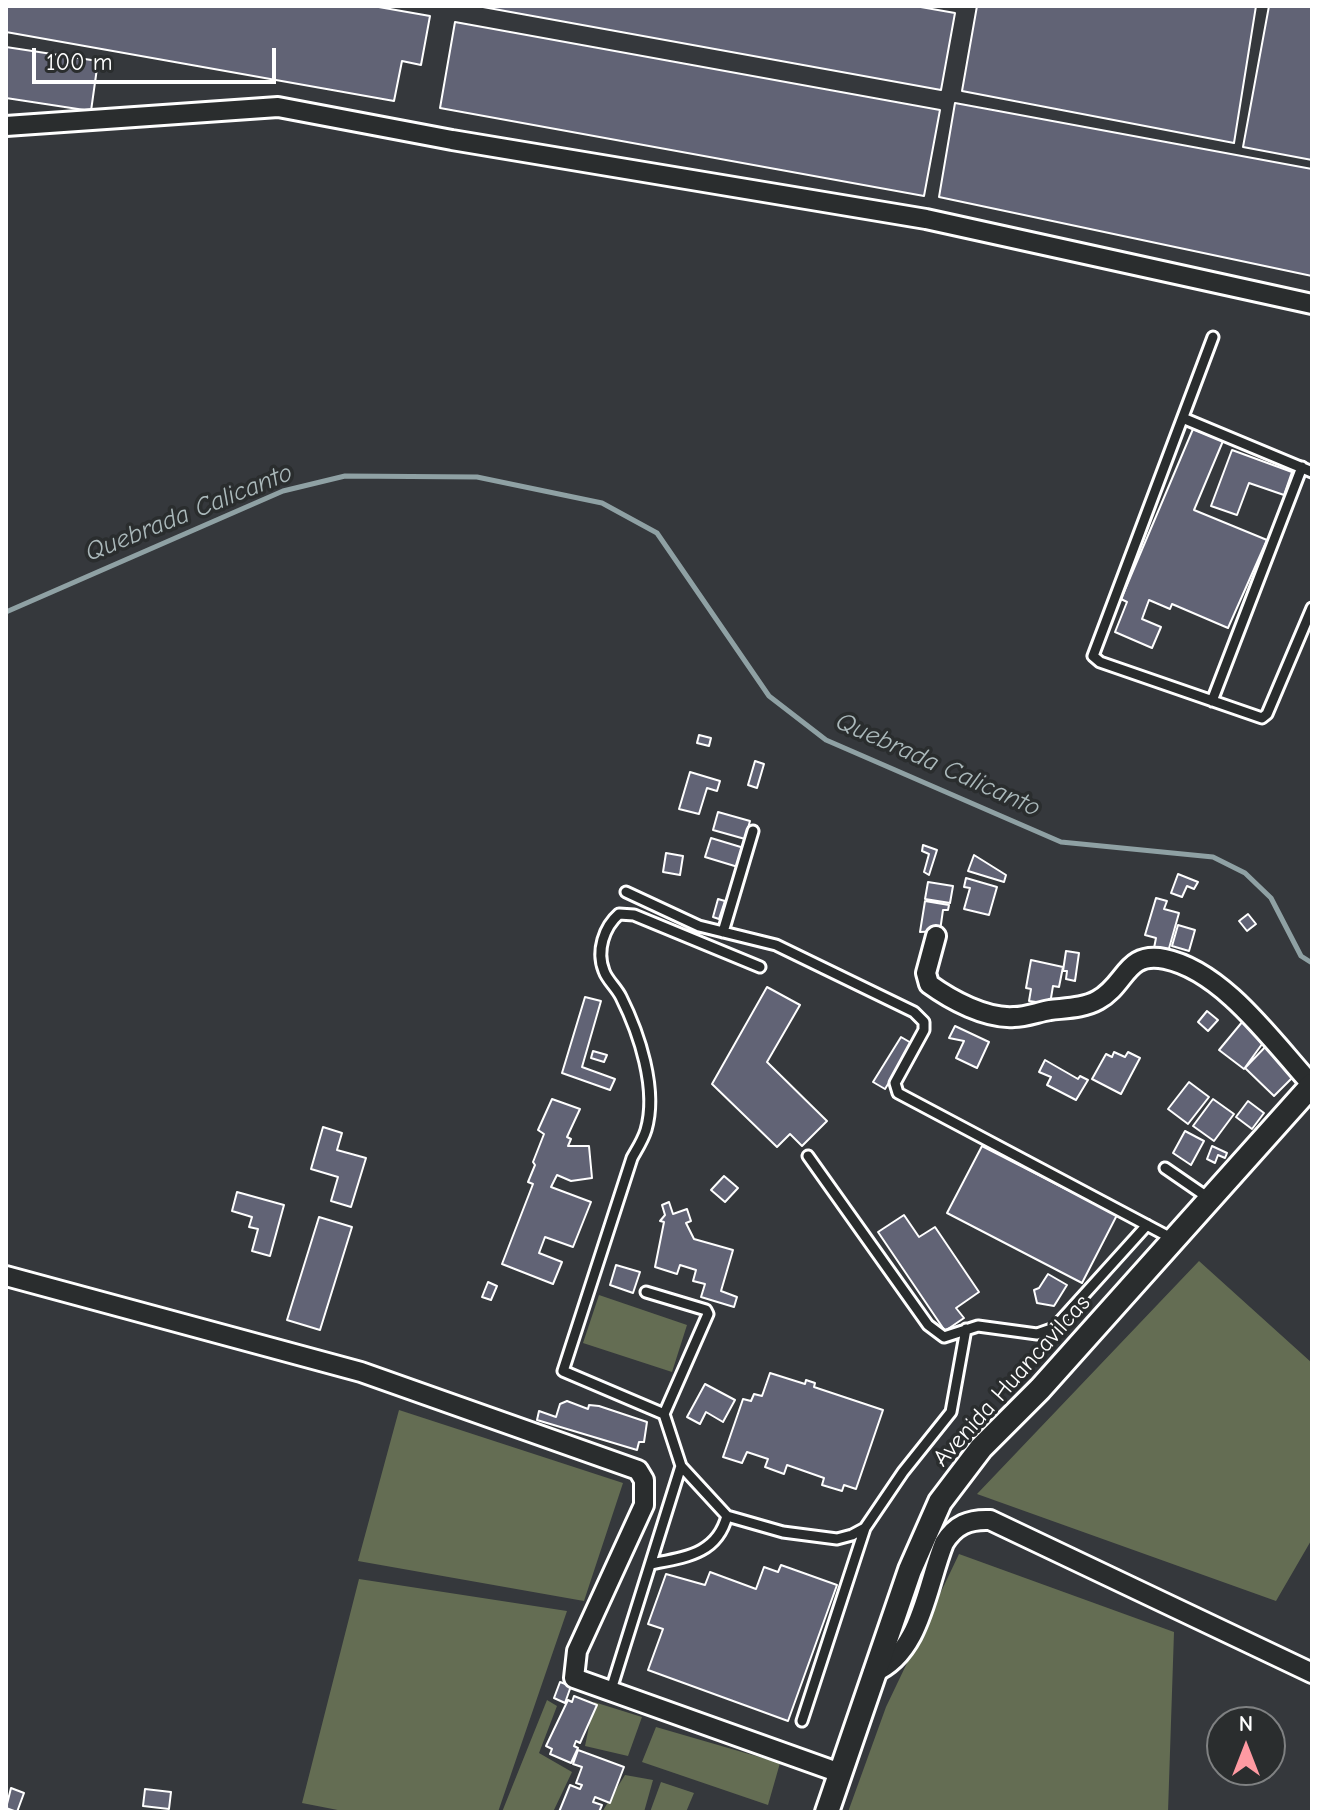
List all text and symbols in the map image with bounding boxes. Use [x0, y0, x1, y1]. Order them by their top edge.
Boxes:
scale bar [36, 32, 280, 82]
text: 100 m [46, 48, 113, 76]
water label: Quebrada Calicanto [81, 457, 297, 569]
water label: Quebrada Calicanto [831, 706, 1045, 824]
street label: Avenida Huancavilcas [927, 1289, 1097, 1473]
north arrow [1206, 1706, 1286, 1786]
text: N [1239, 1711, 1253, 1737]

